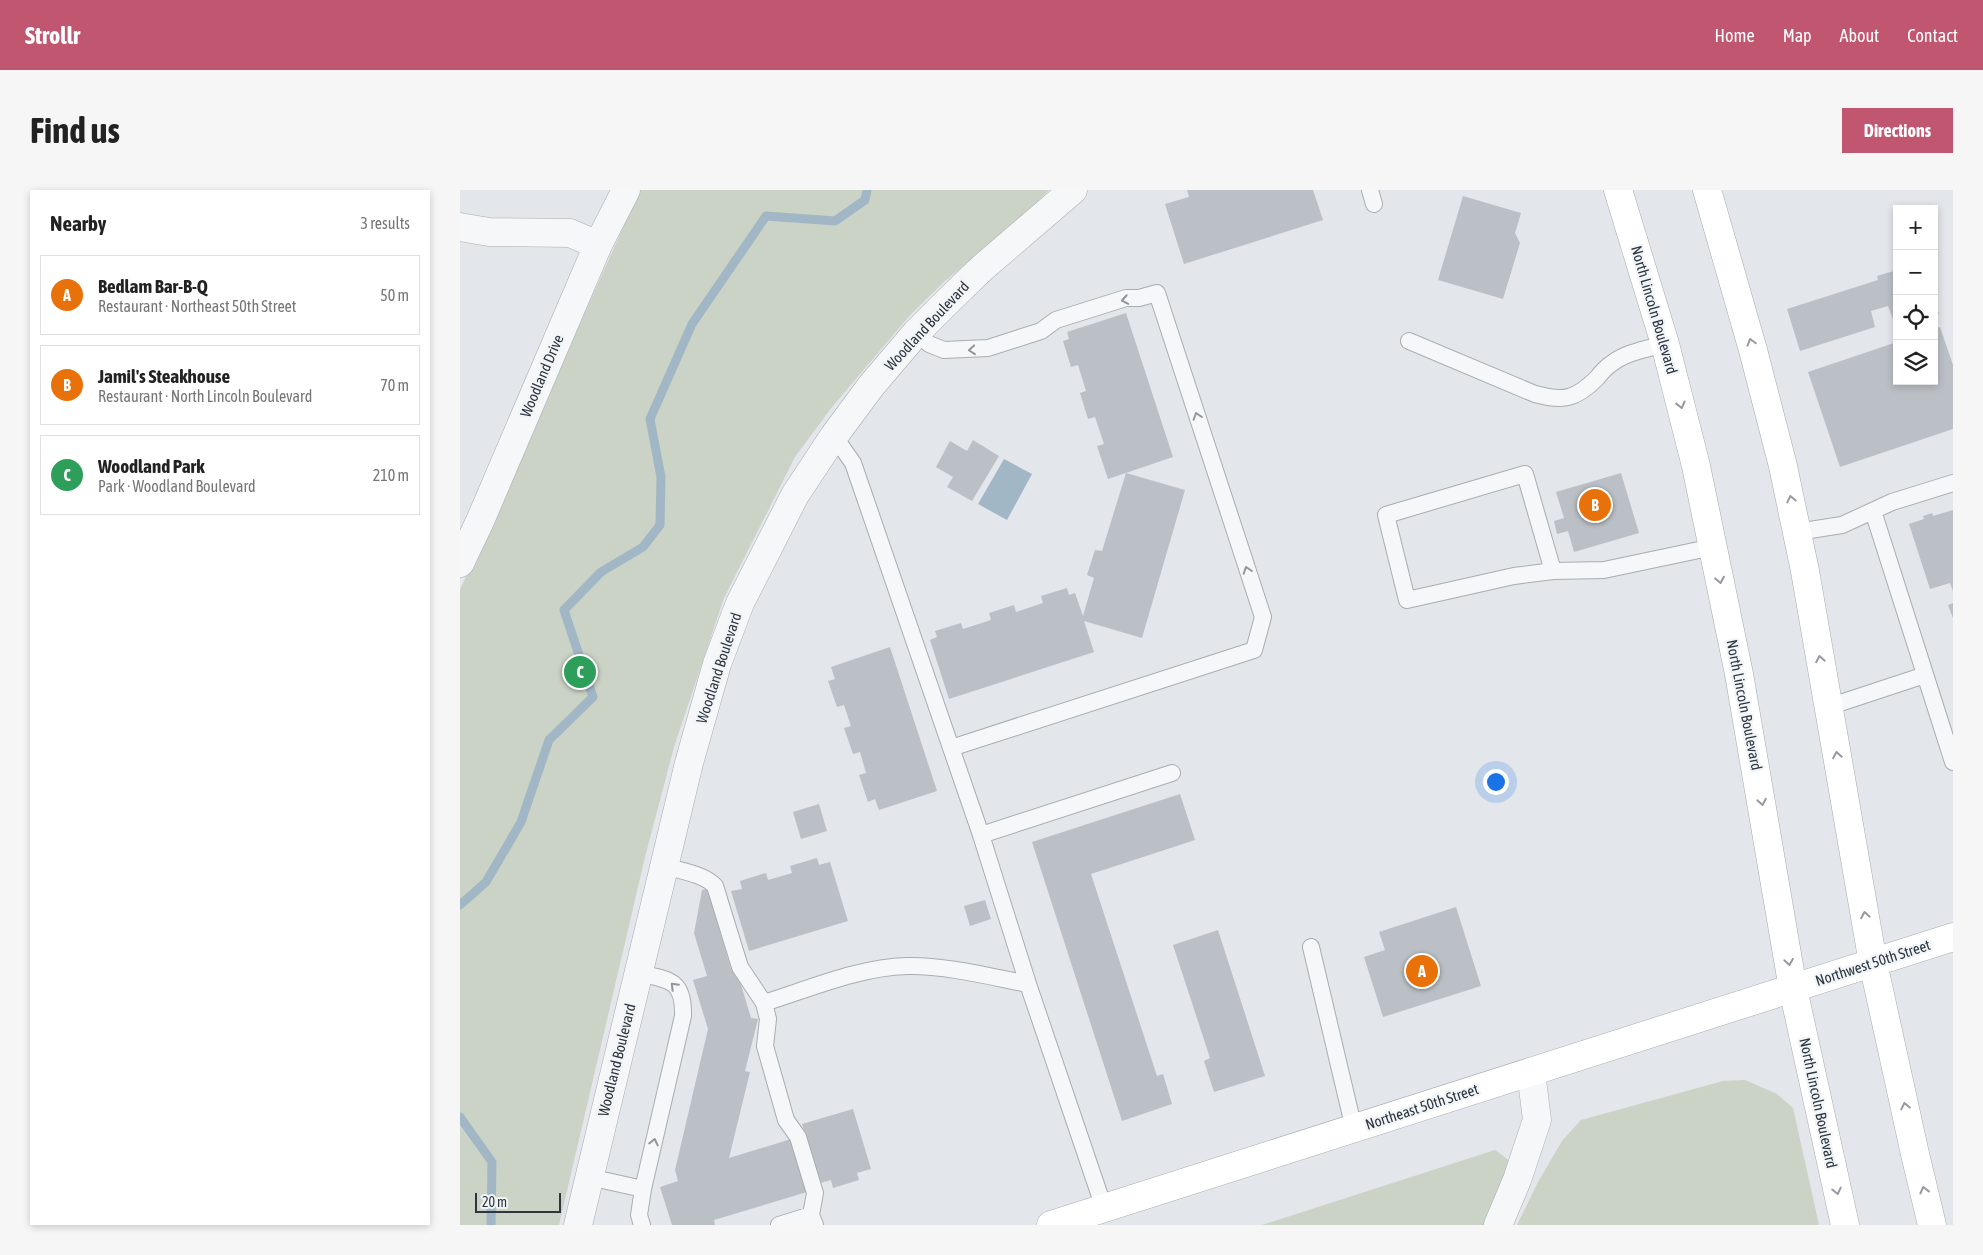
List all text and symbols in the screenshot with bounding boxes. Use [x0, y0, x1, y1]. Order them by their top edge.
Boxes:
text: Strollr [25, 22, 80, 49]
text: Home [1715, 25, 1755, 46]
text: Map [1783, 25, 1812, 46]
text: About [1840, 25, 1879, 46]
text: Contact [1907, 25, 1958, 46]
button: Directions [1842, 108, 1953, 153]
text: Find us [30, 110, 120, 150]
map controls [1893, 205, 1938, 385]
button: + [1893, 205, 1938, 250]
text: Nearby [50, 211, 106, 235]
text: 3 results [360, 214, 410, 232]
street label: North Lincoln Boulevard [1628, 244, 1681, 376]
button: − [1893, 250, 1938, 295]
text: Bedlam Bar-B-Q [98, 275, 208, 297]
street label: Woodland Boulevard [881, 278, 972, 374]
text: A [63, 286, 71, 304]
text: 50 m [380, 286, 409, 304]
one-way arrow [1120, 294, 1129, 304]
button: locate [1893, 295, 1938, 340]
text: Restaurant · Northeast 50th Street [98, 297, 296, 315]
street label: Woodland Drive [516, 332, 567, 420]
one-way arrow [1746, 338, 1756, 346]
button: layers [1893, 340, 1938, 385]
one-way arrow [967, 344, 975, 355]
text: Jamil's Steakhouse [98, 365, 230, 387]
text: B [63, 376, 71, 394]
text: 70 m [380, 376, 409, 394]
text: Restaurant · North Lincoln Boulevard [98, 387, 312, 405]
one-way arrow [1675, 400, 1685, 408]
one-way arrow [1193, 412, 1203, 420]
text: Woodland Park [98, 455, 205, 477]
text: C [63, 466, 71, 484]
text: 210 m [373, 466, 409, 484]
text: Park · Woodland Boulevard [98, 477, 256, 495]
pin: B [1579, 486, 1611, 524]
one-way arrow [1786, 495, 1796, 504]
one-way arrow [1243, 567, 1253, 575]
one-way arrow [1714, 576, 1724, 585]
street label: Woodland Boulevard [693, 610, 744, 725]
street label: North Lincoln Boulevard [1723, 638, 1765, 772]
pin: C [564, 653, 596, 691]
one-way arrow [1816, 655, 1826, 663]
one-way arrow [1832, 751, 1842, 760]
your location [1483, 769, 1509, 795]
one-way arrow [1756, 797, 1766, 806]
one-way arrow [1860, 911, 1870, 920]
street label: Northwest 50th Street [1813, 936, 1932, 989]
pin: A [1406, 952, 1438, 990]
one-way arrow [1783, 957, 1793, 966]
one-way arrow [671, 983, 680, 992]
street label: Woodland Boulevard [594, 1002, 639, 1118]
street label: North Lincoln Boulevard [1796, 1036, 1841, 1170]
street label: Northeast 50th Street [1363, 1080, 1481, 1133]
one-way arrow [1900, 1102, 1910, 1111]
one-way arrow [648, 1137, 659, 1146]
one-way arrow [1919, 1185, 1930, 1194]
one-way arrow [1831, 1186, 1842, 1195]
scale bar [475, 1190, 561, 1213]
text: 20 m [482, 1194, 507, 1210]

